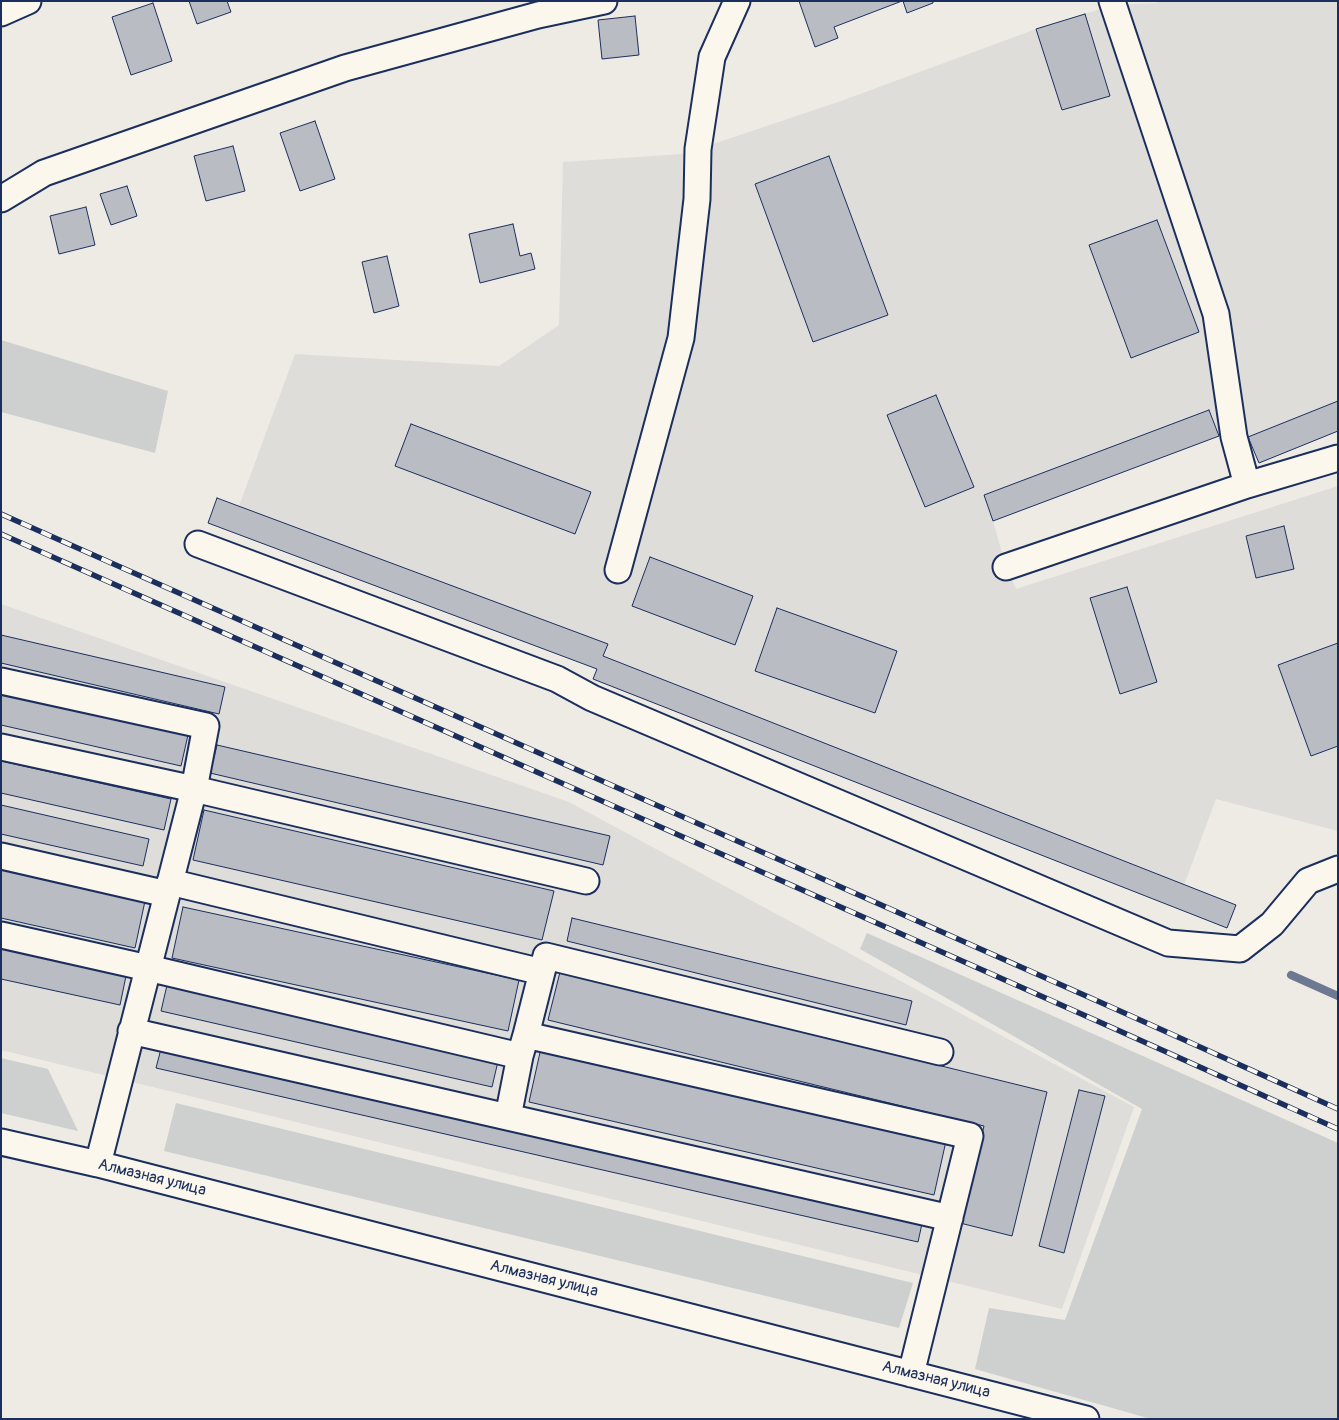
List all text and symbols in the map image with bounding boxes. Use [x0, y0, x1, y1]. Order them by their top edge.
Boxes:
street label: Алмазная улица [96, 1155, 208, 1201]
street label: Алмазная улица [488, 1256, 600, 1302]
street label: Алмазная улица [880, 1357, 992, 1403]

